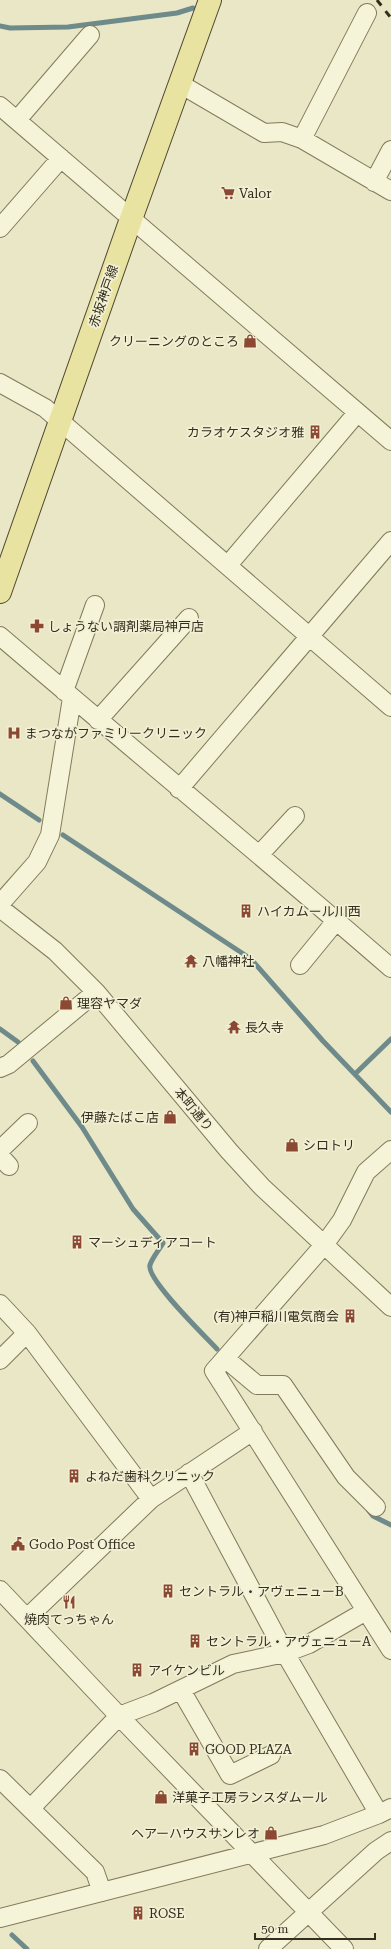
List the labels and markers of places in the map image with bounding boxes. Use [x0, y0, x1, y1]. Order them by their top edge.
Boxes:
supermarket icon: Valor [220, 185, 236, 201]
place label: Valor [239, 186, 272, 201]
shop icon: クリーニングのところ [242, 333, 258, 349]
place label: クリーニングのところ [109, 334, 239, 349]
building icon: カラオケスタジオ雅 [307, 424, 323, 440]
place label: カラオケスタジオ雅 [187, 425, 304, 440]
pharmacy icon: しょうない調剤薬局神戸店 [29, 618, 45, 634]
place label: しょうない調剤薬局神戸店 [48, 619, 204, 634]
hospital icon: まつながファミリークリニック [6, 725, 22, 741]
place label: まつながファミリークリニック [25, 726, 207, 741]
building icon: ハイカムール川西 [238, 903, 254, 919]
place label: ハイカムール川西 [257, 904, 361, 919]
temple icon: 八幡神社 [183, 953, 199, 969]
place label: 八幡神社 [202, 954, 254, 969]
shop icon: 理容ヤマダ [58, 995, 74, 1011]
place label: 理容ヤマダ [77, 996, 142, 1011]
temple icon: 長久寺 [226, 1019, 242, 1035]
place label: 長久寺 [245, 1020, 284, 1035]
shop icon: 伊藤たばこ店 [162, 1109, 178, 1125]
place label: 伊藤たばこ店 [81, 1110, 159, 1125]
shop icon: シロトリ [284, 1137, 300, 1153]
place label: シロトリ [303, 1138, 355, 1153]
building icon: マーシュディアコート [69, 1234, 85, 1250]
place label: マーシュディアコート [88, 1235, 217, 1250]
building icon: (有)神戸稲川電気商会 [342, 1308, 358, 1324]
place label: (有)神戸稲川電気商会 [213, 1309, 339, 1324]
building icon: よねだ歯科クリニック [66, 1468, 82, 1484]
place label: よねだ歯科クリニック [85, 1469, 215, 1484]
public building icon: Godo Post Office [10, 1536, 26, 1552]
place label: Godo Post Office [29, 1537, 135, 1552]
building icon: セントラル・アヴェニューB [160, 1583, 176, 1599]
place label: セントラル・アヴェニューB [179, 1584, 344, 1599]
restaurant icon: 焼肉てっちゃん [61, 1594, 77, 1610]
place label: 焼肉てっちゃん [24, 1612, 114, 1627]
building icon: セントラル・アヴェニューA [187, 1633, 203, 1649]
place label: セントラル・アヴェニューA [206, 1634, 371, 1649]
building icon: アイケンビル [129, 1662, 145, 1678]
place label: アイケンビル [148, 1663, 225, 1678]
building icon: GOOD PLAZA [186, 1741, 202, 1757]
place label: GOOD PLAZA [205, 1742, 292, 1757]
shop icon: 洋菓子工房ランスダムール [153, 1789, 169, 1805]
place label: 洋菓子工房ランスダムール [172, 1790, 328, 1805]
shop icon: ヘアーハウスサンレオ [263, 1825, 279, 1841]
place label: ヘアーハウスサンレオ [131, 1826, 260, 1841]
building icon: ROSE [130, 1905, 146, 1921]
place label: ROSE [149, 1906, 185, 1921]

